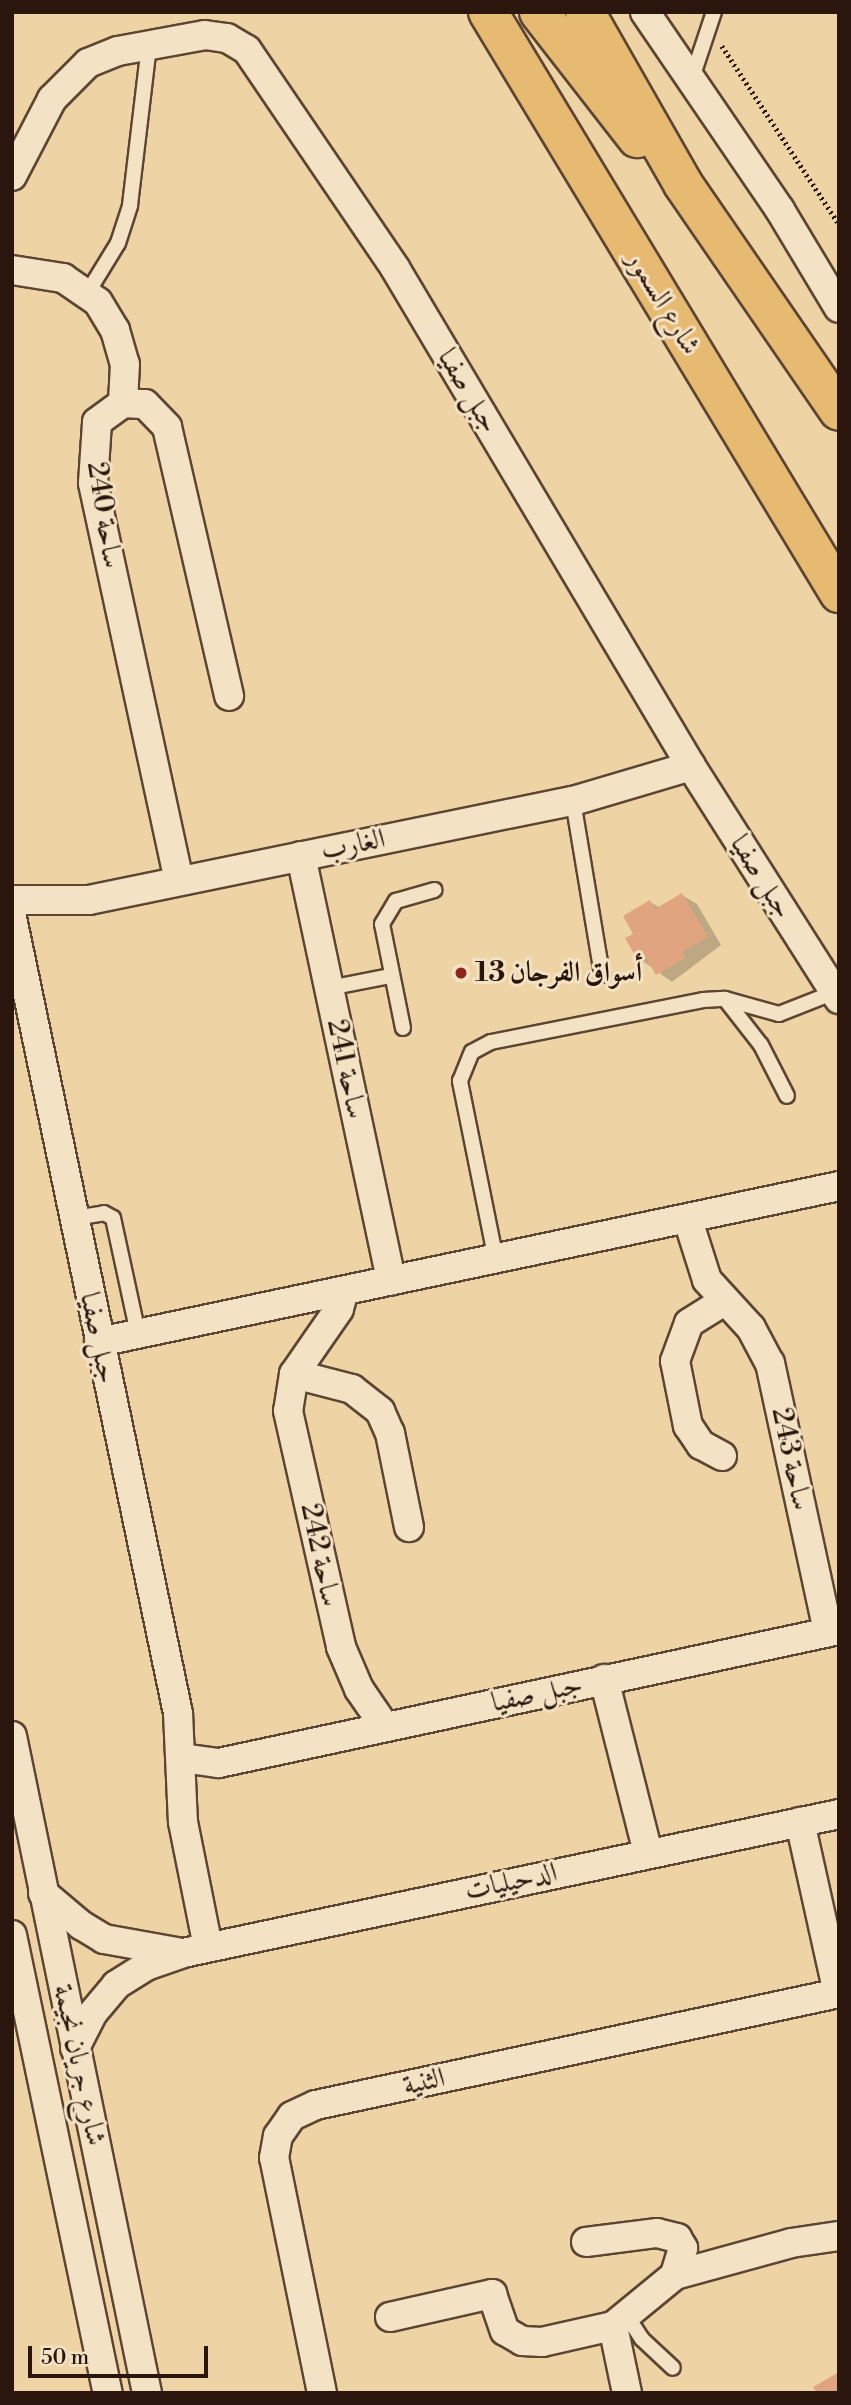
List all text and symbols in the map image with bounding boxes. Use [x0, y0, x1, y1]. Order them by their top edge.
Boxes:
street label: شارع السمور [619, 245, 707, 361]
street label: جبل صفيا [430, 343, 506, 439]
street label: ساحة 240 [79, 459, 129, 571]
street label: الغارب [318, 822, 388, 868]
street label: جبل صفيا [722, 829, 800, 925]
place label: أسواق الفرجان 13 [475, 956, 642, 990]
marker: أسواق الفرجان 13 [453, 965, 469, 981]
street label: ساحة 241 [319, 1016, 373, 1122]
street label: جبل صفيا [72, 1289, 124, 1387]
street label: ساحة 243 [764, 1405, 818, 1513]
street label: ساحة 242 [293, 1500, 347, 1610]
street label: جبل صفيا [488, 1668, 586, 1720]
street label: الدحيليات [462, 1856, 560, 1908]
street label: شارع جريان نجيمة [45, 1981, 113, 2149]
street label: الثنية [400, 2061, 448, 2103]
scale bar [32, 2332, 212, 2376]
text: 50 m [41, 2345, 89, 2371]

